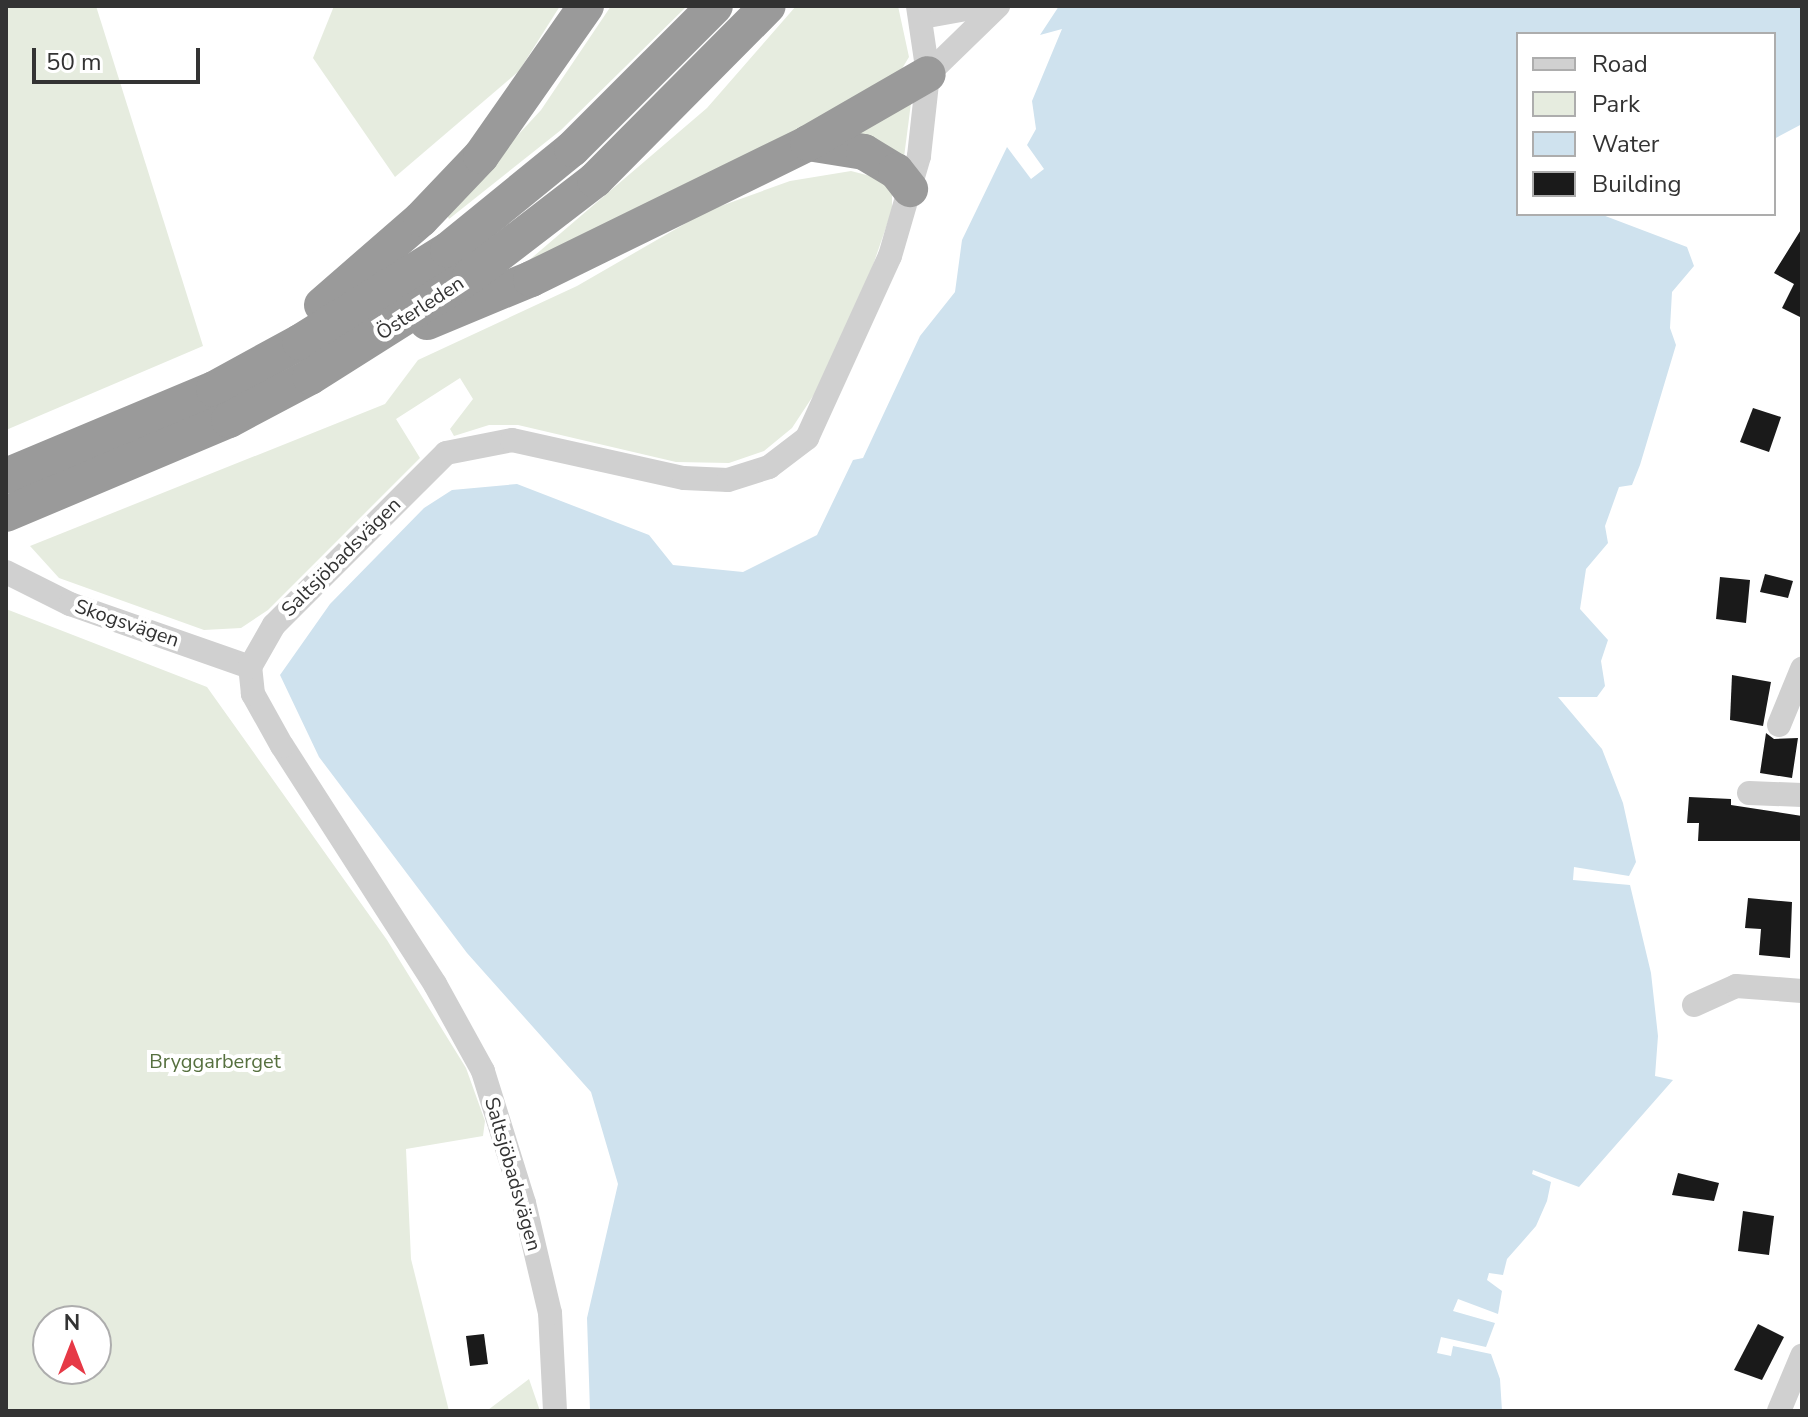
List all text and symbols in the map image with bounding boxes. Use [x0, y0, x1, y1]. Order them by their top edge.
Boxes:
scale bar [36, 32, 204, 82]
legend [1516, 32, 1776, 216]
text: 50 m [46, 46, 102, 78]
text: Road [1592, 48, 1648, 80]
text: Park [1592, 88, 1640, 120]
text: Water [1592, 128, 1659, 160]
text: Building [1592, 168, 1682, 200]
street label: Österleden [372, 271, 468, 345]
street label: Saltsjöbadsvägen [276, 492, 406, 622]
street label: Skogsvägen [72, 594, 182, 652]
park label: Bryggarberget [149, 1049, 281, 1073]
street label: Saltsjöbadsvägen [480, 1094, 546, 1254]
north arrow [32, 1305, 112, 1385]
text: N [64, 1308, 80, 1338]

